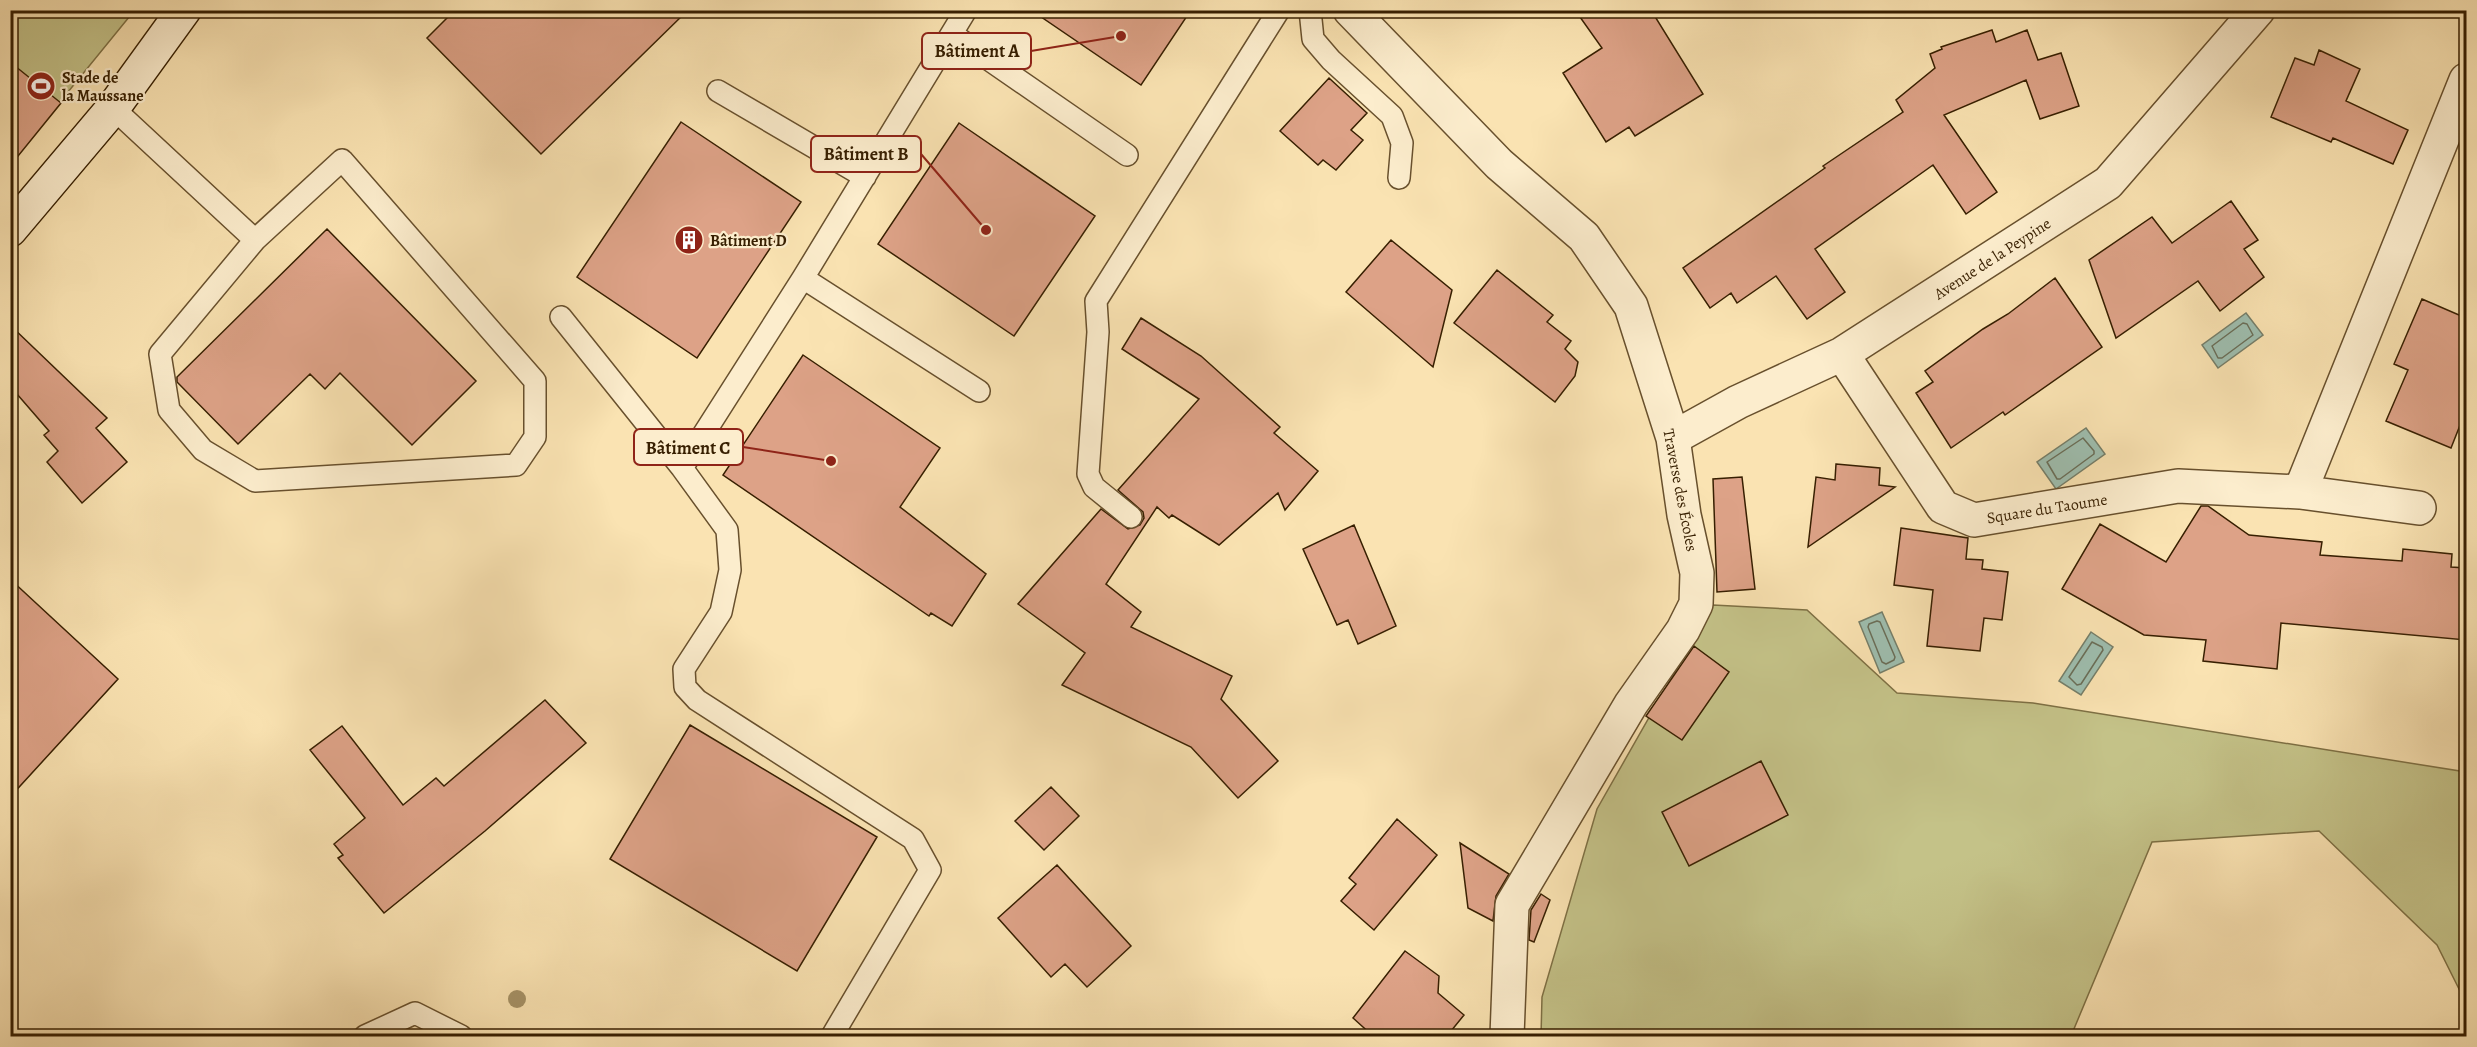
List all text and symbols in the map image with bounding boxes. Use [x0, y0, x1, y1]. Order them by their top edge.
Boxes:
callout: Bâtiment A [922, 33, 1031, 69]
text: Bâtiment A [934, 39, 1020, 63]
place label: Stade de la Maussane [62, 67, 144, 107]
sports icon: Stade de la Maussane [25, 70, 57, 102]
callout: Bâtiment B [811, 136, 921, 172]
text: Bâtiment B [823, 142, 909, 166]
street label: Avenue de la Peypine [1929, 213, 2055, 306]
building icon: Bâtiment D [673, 224, 705, 256]
place label: Bâtiment D [710, 230, 787, 252]
street label: Traverse des Écoles [1657, 427, 1703, 554]
callout: Bâtiment C [634, 429, 743, 465]
text: Bâtiment C [646, 436, 730, 460]
street label: Square du Taoume [1985, 489, 2109, 529]

